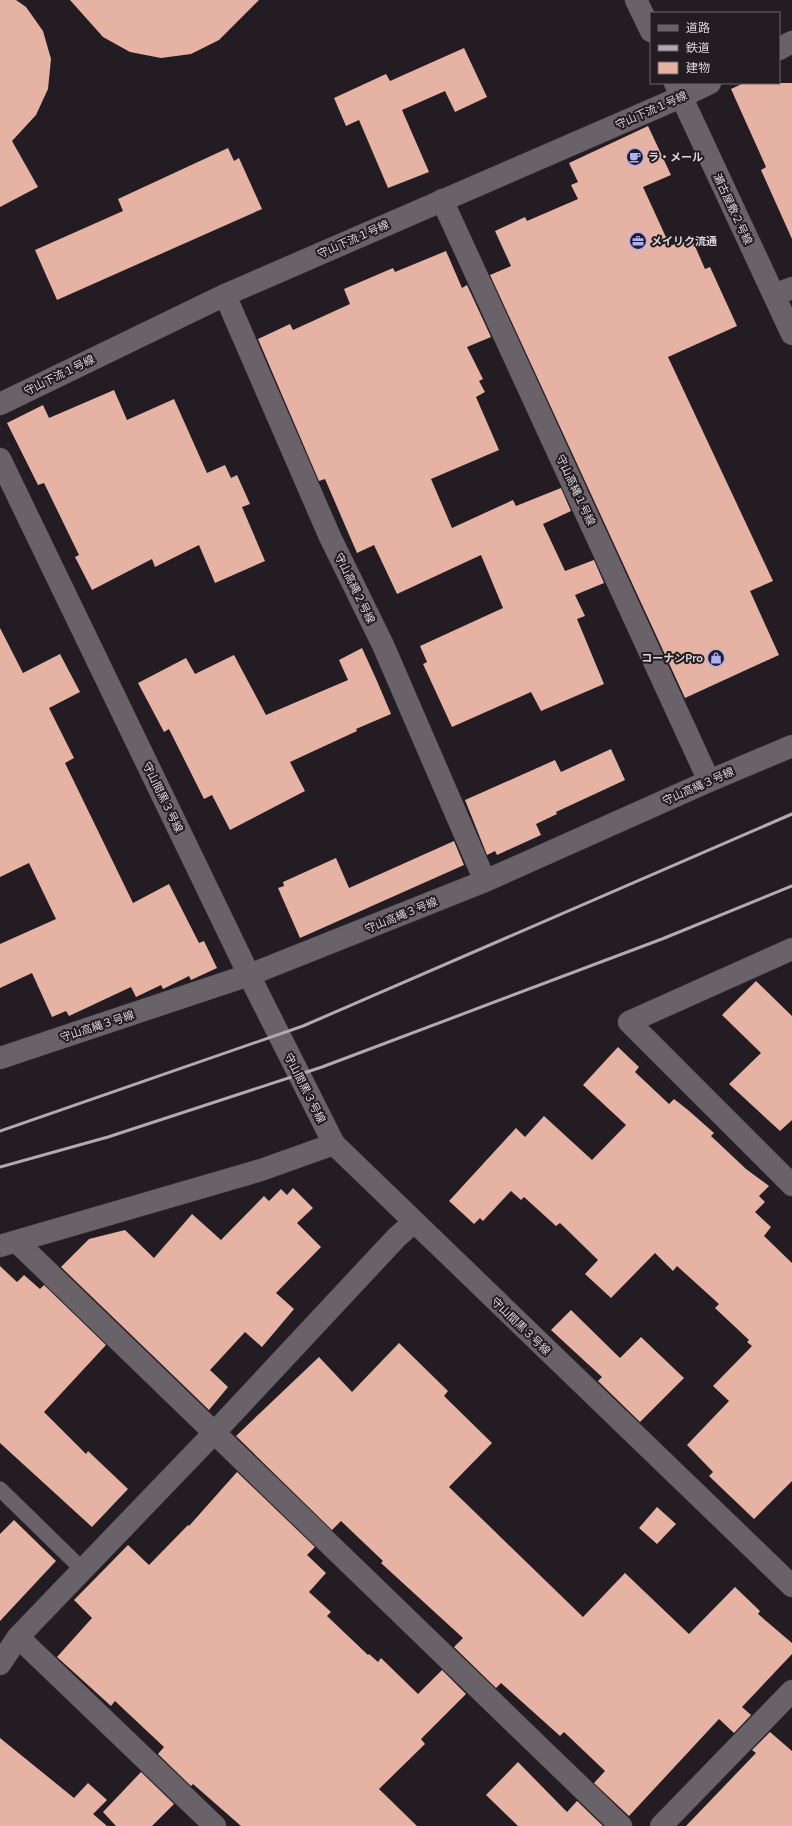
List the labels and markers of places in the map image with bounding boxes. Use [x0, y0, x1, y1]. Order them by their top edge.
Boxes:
cafe icon: ラ・メール [625, 147, 645, 167]
place label: ラ・メール [648, 151, 703, 164]
office icon: メイリク流通 [628, 231, 648, 251]
place label: メイリク流通 [651, 235, 717, 248]
shop icon: コーナンPro [706, 648, 726, 668]
place label: コーナンPro [641, 652, 703, 665]

